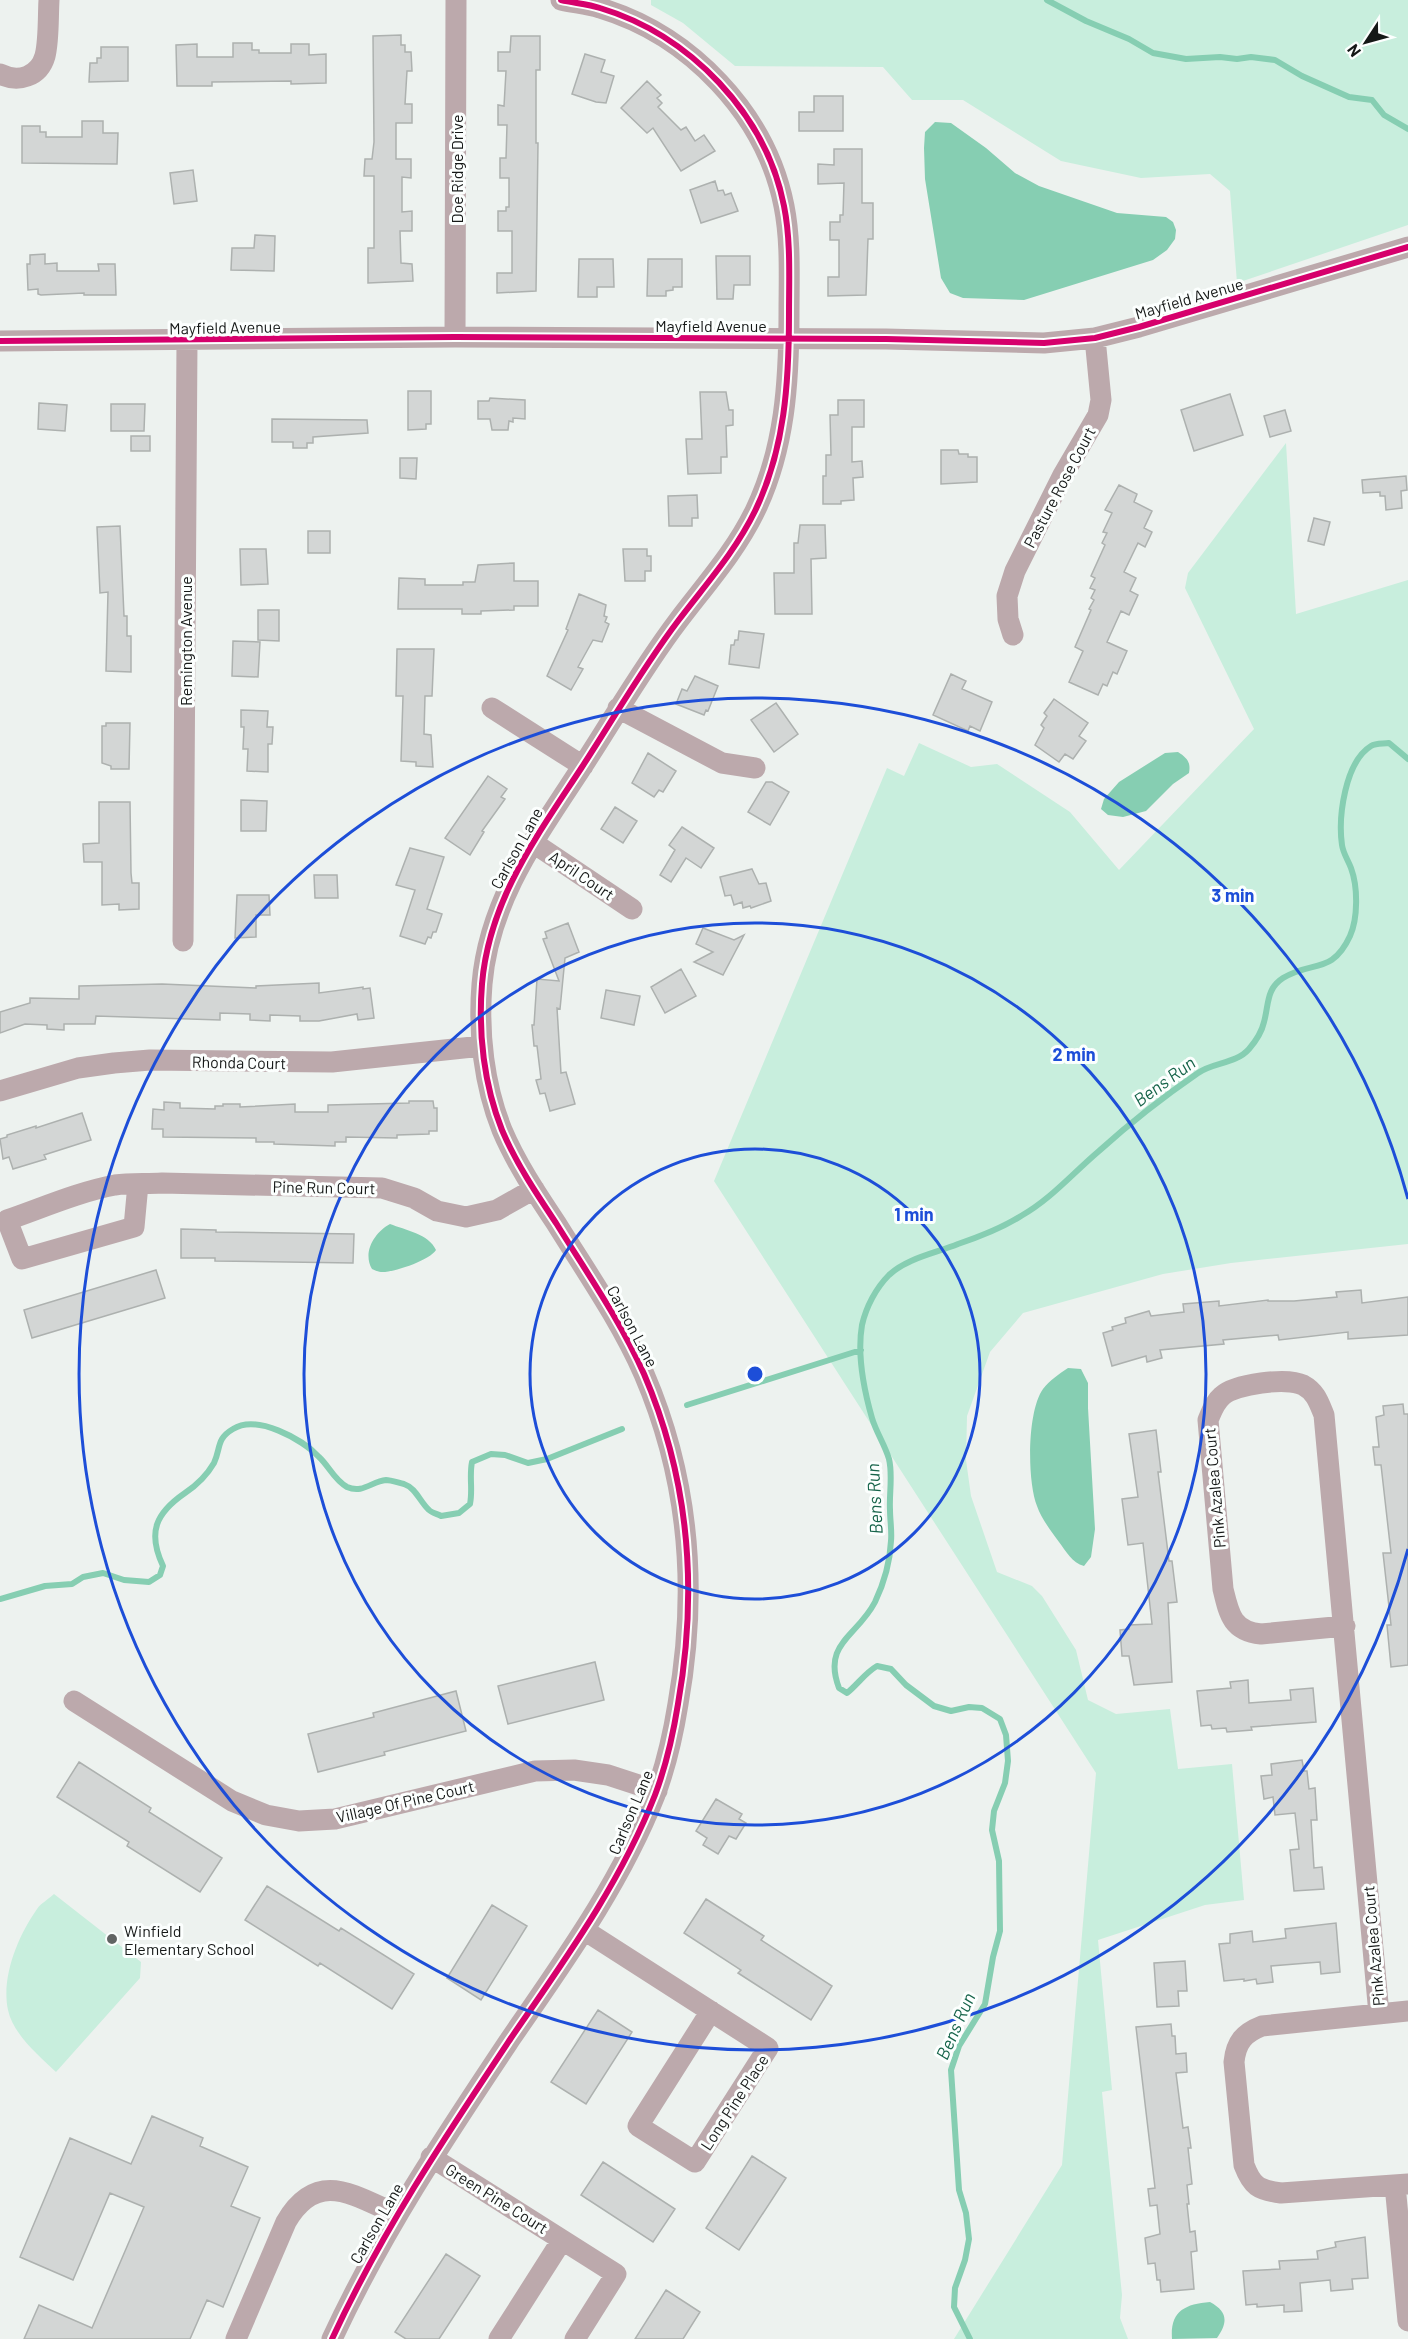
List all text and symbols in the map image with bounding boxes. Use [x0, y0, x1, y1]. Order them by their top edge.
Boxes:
north arrow [1336, 12, 1396, 72]
text: N [1343, 41, 1364, 61]
street label: Doe Ridge Drive [447, 115, 466, 223]
street label: Mayfield Avenue [1133, 273, 1245, 323]
street label: Mayfield Avenue [655, 316, 767, 335]
street label: Mayfield Avenue [169, 317, 281, 337]
street label: Pasture Rose Court [1019, 423, 1099, 551]
street label: Remington Avenue [176, 576, 195, 706]
street label: Carlson Lane [486, 804, 546, 892]
street label: April Court [546, 846, 618, 904]
text: 3 min [1212, 884, 1254, 906]
text: 2 min [1052, 1043, 1096, 1065]
water label: Bens Run [1129, 1051, 1199, 1111]
street label: Rhonda Court [192, 1052, 286, 1072]
street label: Pine Run Court [272, 1177, 376, 1197]
text: 1 min [894, 1203, 934, 1225]
street label: Carlson Lane [604, 1282, 662, 1370]
centre of rings [745, 1364, 765, 1384]
street label: Pink Azalea Court [1199, 1427, 1229, 1549]
water label: Bens Run [861, 1463, 887, 1535]
street label: Carlson Lane [604, 1767, 656, 1857]
street label: Village Of Pine Court [334, 1776, 476, 1826]
street label: Pink Azalea Court [1358, 1885, 1388, 2007]
place label: Winfield Elementary School [124, 1921, 254, 1958]
marker: Winfield Elementary School [105, 1932, 119, 1946]
water label: Bens Run [931, 1989, 979, 2063]
street label: Long Pine Place [696, 2051, 772, 2153]
street label: Green Pine Court [442, 2159, 552, 2237]
street label: Carlson Lane [345, 2179, 407, 2267]

